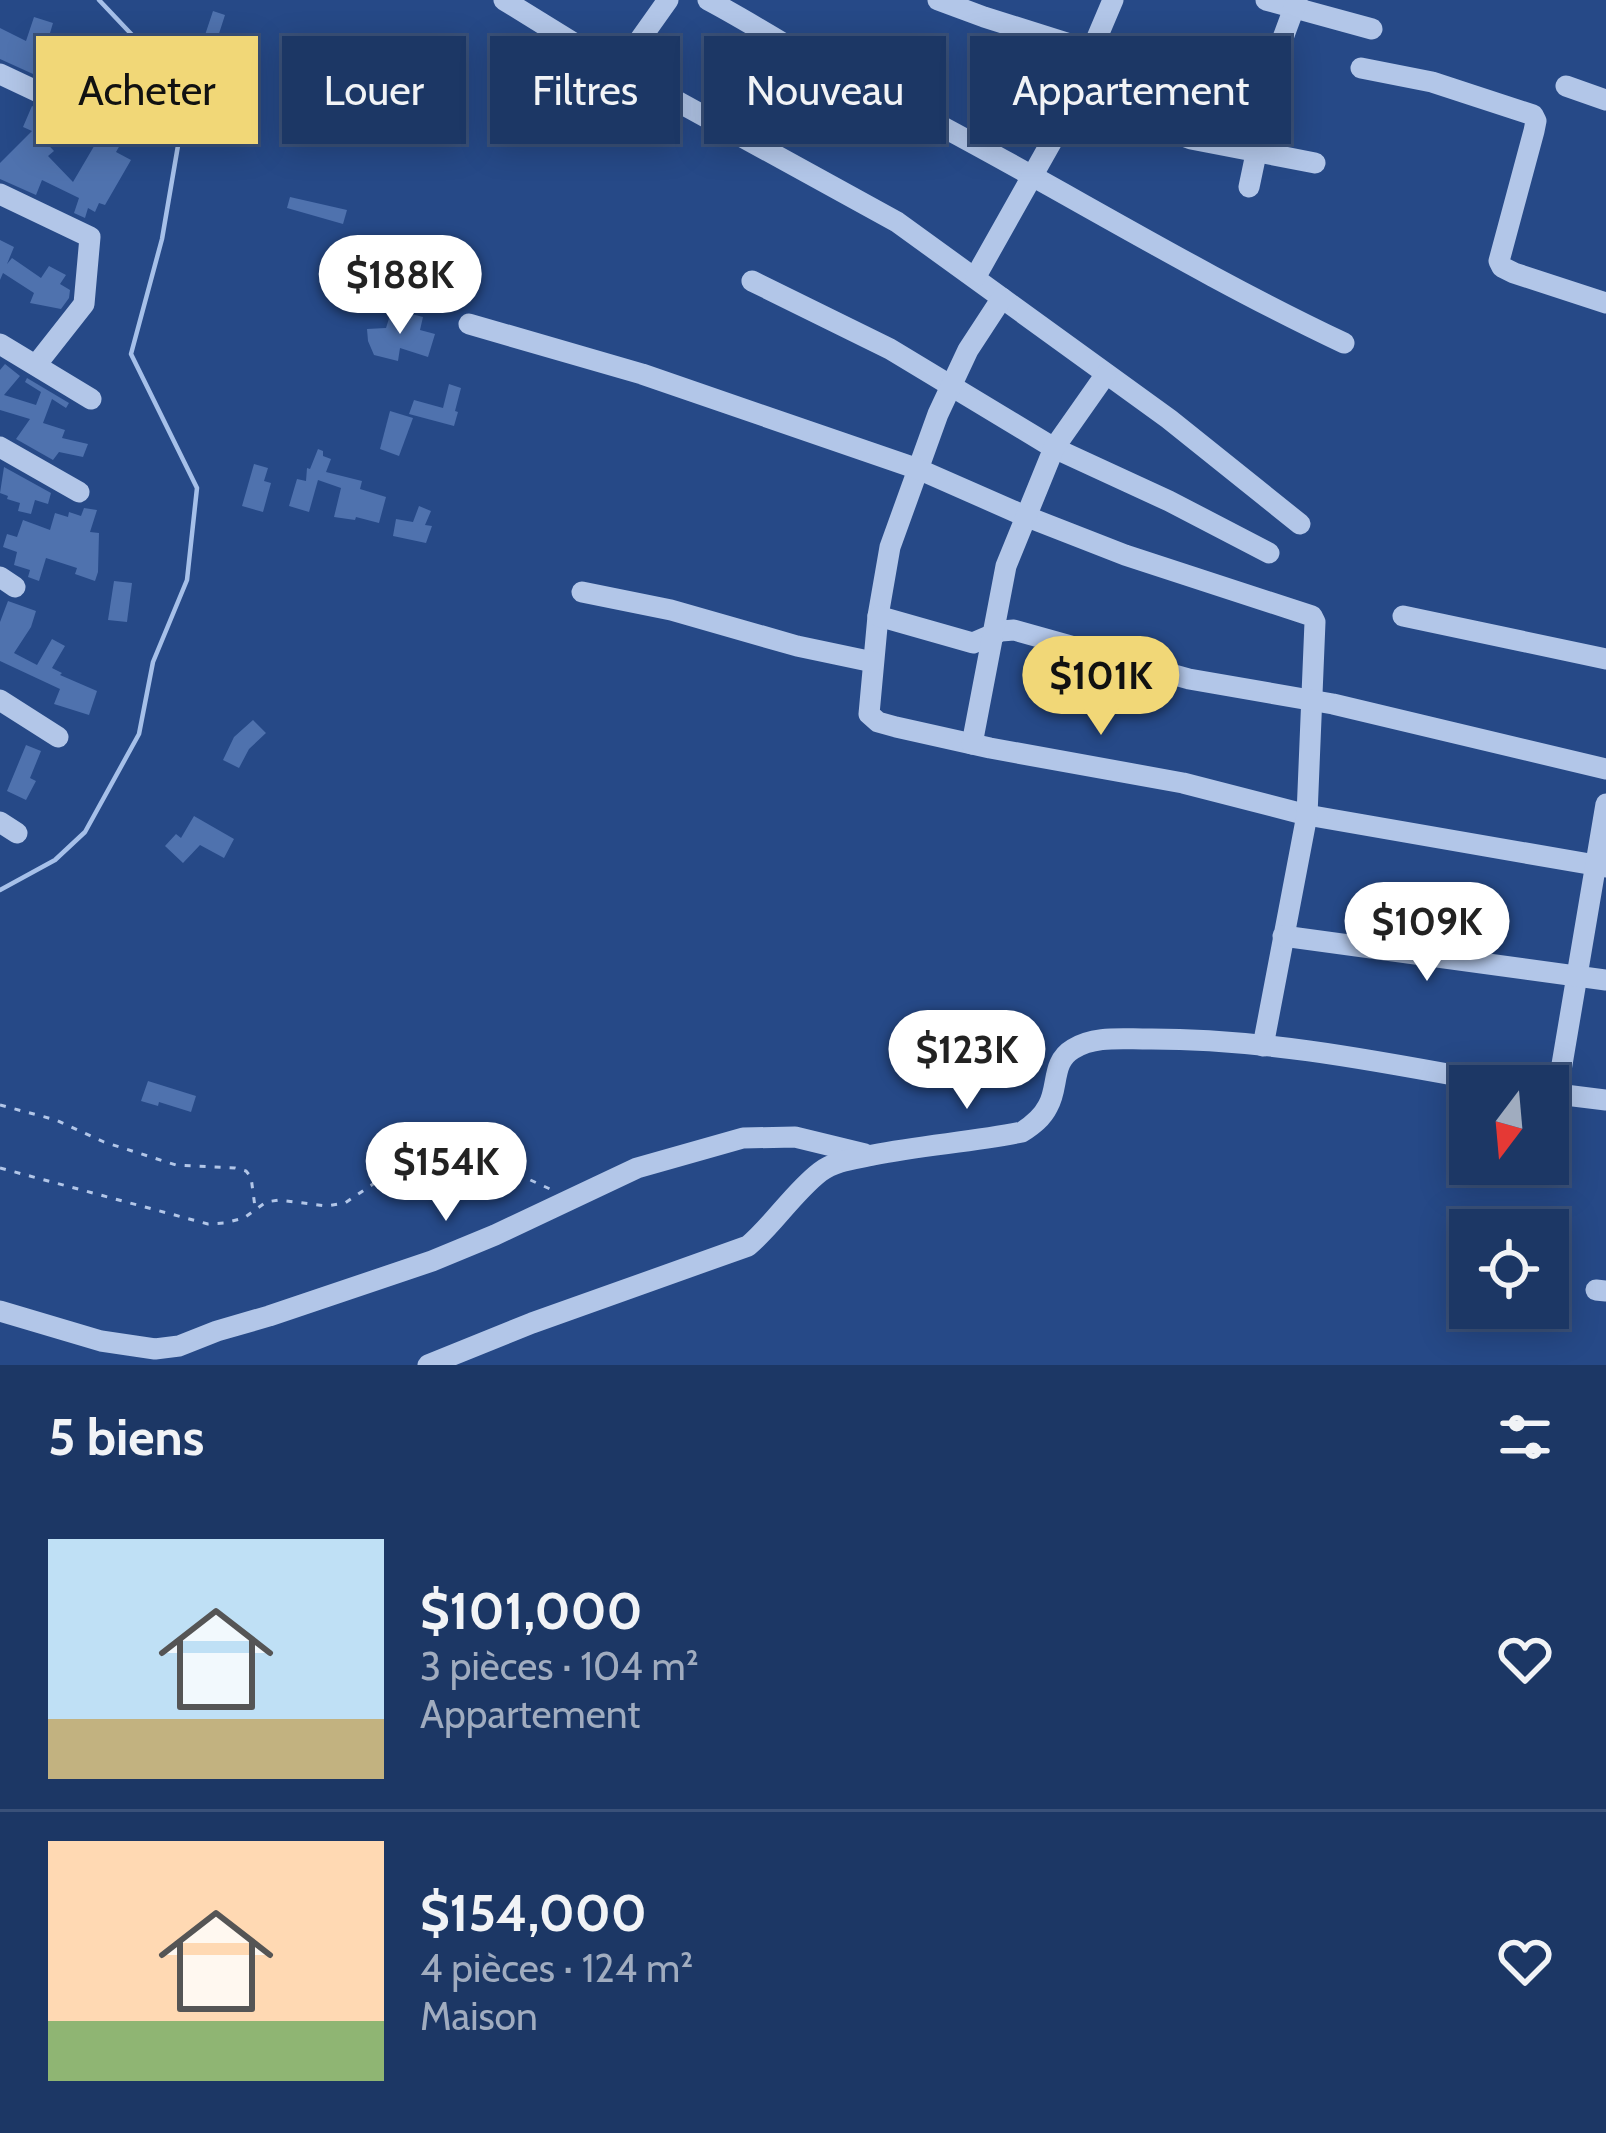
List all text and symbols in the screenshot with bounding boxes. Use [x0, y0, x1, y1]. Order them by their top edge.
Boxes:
chip: Acheter [36, 36, 258, 144]
chip: Louer [282, 36, 466, 144]
chip: Filtres [490, 36, 680, 144]
chip: Nouveau [704, 36, 946, 144]
chip: Appartement [970, 36, 1291, 144]
pin: $188K [316, 235, 484, 337]
text: $188K [346, 250, 454, 298]
pin: $101K [1017, 636, 1185, 738]
text: $101K [1049, 651, 1153, 699]
pin: $109K [1343, 882, 1511, 984]
text: $109K [1372, 897, 1482, 945]
pin: $123K [883, 1010, 1051, 1112]
text: $123K [915, 1025, 1019, 1073]
north arrow [1449, 1065, 1569, 1185]
map controls [1449, 1065, 1569, 1329]
pin: $154K [362, 1122, 530, 1224]
text: $154K [393, 1137, 499, 1185]
button: locate [1449, 1209, 1569, 1329]
icon: filters [1492, 1404, 1558, 1470]
text: 5 biens [48, 1406, 204, 1468]
text: $101,000 [420, 1580, 643, 1642]
icon: home [144, 1587, 288, 1731]
icon: heart [1492, 1626, 1558, 1692]
text: 3 pièces · 104 m² [420, 1642, 699, 1690]
text: Appartement [420, 1690, 640, 1738]
text: $154,000 [420, 1882, 647, 1944]
icon: home [144, 1889, 288, 2033]
icon: heart [1492, 1928, 1558, 1994]
text: 4 pièces · 124 m² [420, 1944, 693, 1992]
text: Maison [420, 1992, 538, 2040]

